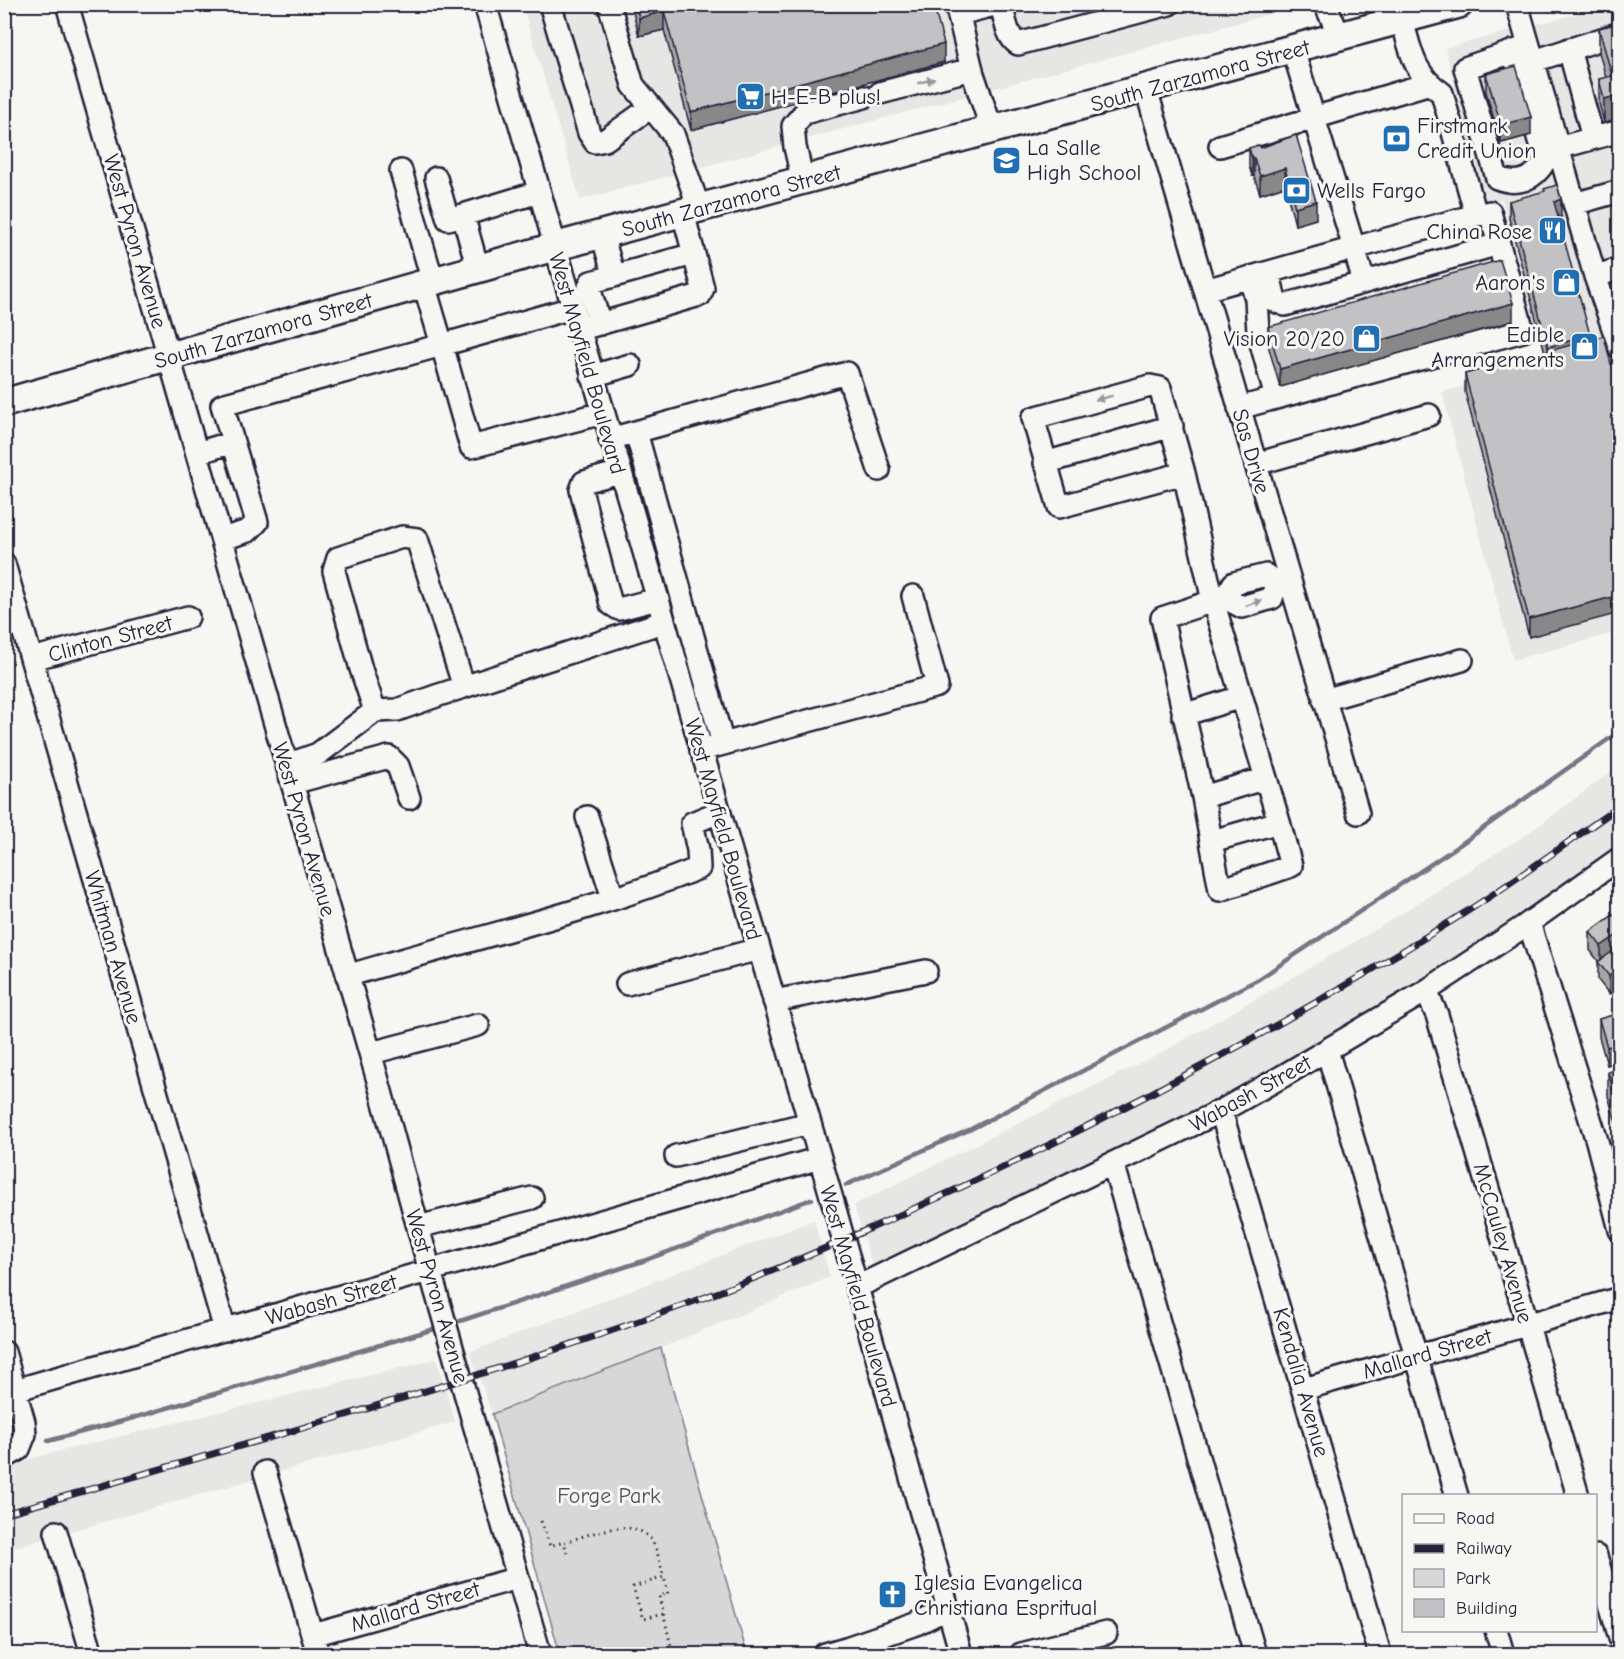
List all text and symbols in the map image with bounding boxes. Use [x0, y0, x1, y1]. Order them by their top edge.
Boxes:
street label: South Zarzamora Street [1088, 34, 1313, 118]
one-way arrow [917, 76, 935, 85]
supermarket icon: H-E-B plus! [734, 80, 766, 112]
place label: H-E-B plus! [771, 84, 881, 110]
place label: Firstmark Credit Union [1417, 113, 1536, 164]
bank icon: Firstmark Credit Union [1380, 122, 1412, 154]
place label: La Salle High School [1027, 135, 1141, 186]
school or university icon: La Salle High School [990, 144, 1022, 176]
street label: West Pyron Avenue [98, 151, 172, 331]
street label: South Zarzamora Street [619, 159, 844, 243]
bank icon: Wells Fargo [1280, 174, 1312, 206]
place label: Wells Fargo [1317, 178, 1426, 204]
restaurant icon: China Rose [1537, 215, 1569, 247]
place label: China Rose [1426, 219, 1532, 245]
street label: West Mayfield Boulevard [543, 250, 631, 477]
shop icon: Aaron's [1550, 266, 1582, 298]
place label: Aaron's [1475, 270, 1545, 296]
street label: South Zarzamora Street [151, 287, 376, 375]
shop icon: Vision 20/20 [1350, 322, 1382, 354]
place label: Edible Arrangements [1431, 322, 1564, 373]
place label: Vision 20/20 [1224, 326, 1345, 352]
shop icon: Edible Arrangements [1569, 331, 1601, 363]
one-way arrow [1095, 394, 1113, 403]
street label: Sas Drive [1227, 406, 1276, 497]
one-way arrow [1245, 598, 1263, 608]
street label: Clinton Street [45, 610, 176, 668]
street label: West Mayfield Boulevard [679, 716, 767, 943]
street label: West Pyron Avenue [267, 739, 341, 919]
street label: Whitman Avenue [79, 868, 147, 1027]
street label: Wabash Street [1185, 1049, 1317, 1138]
street label: McCauley Avenue [1468, 1160, 1538, 1326]
street label: West Mayfield Boulevard [814, 1183, 902, 1410]
street label: West Pyron Avenue [400, 1206, 474, 1386]
street label: Wabash Street [263, 1269, 401, 1331]
street label: Kendalia Avenue [1267, 1305, 1335, 1460]
street label: Mallard Street [1360, 1323, 1495, 1385]
park label: Forge Park [557, 1483, 661, 1509]
legend [1402, 1494, 1597, 1632]
text: Road [1456, 1508, 1495, 1529]
text: Railway [1456, 1538, 1513, 1559]
text: Park [1456, 1568, 1491, 1589]
place label: Iglesia Evangelica Christiana Espritual [914, 1570, 1097, 1621]
street label: Mallard Street [348, 1576, 483, 1638]
church icon: Iglesia Evangelica Christiana Espritual [877, 1579, 909, 1611]
text: Building [1456, 1598, 1518, 1619]

